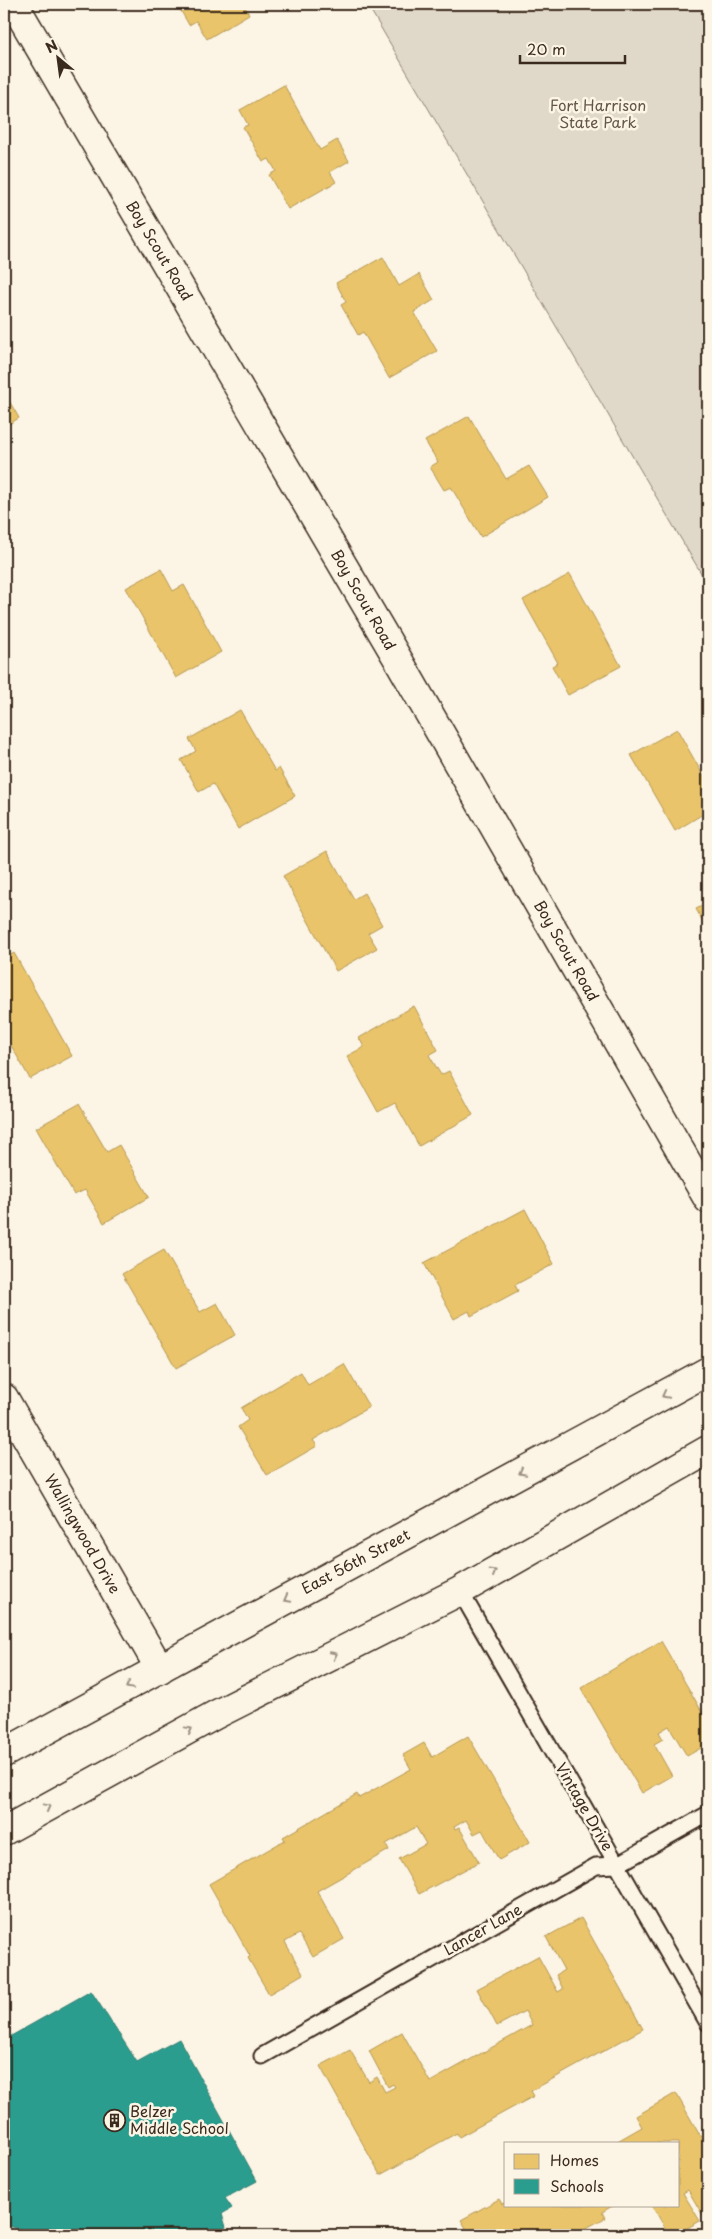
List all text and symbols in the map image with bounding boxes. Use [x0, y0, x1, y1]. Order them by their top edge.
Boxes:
north arrow [32, 32, 82, 82]
scale bar [520, 32, 624, 64]
text: N [42, 34, 61, 58]
text: 20 m [527, 37, 566, 60]
park label: Fort Harrison State Park [550, 93, 646, 133]
street label: Boy Scout Road [121, 196, 199, 305]
street label: Boy Scout Road [326, 544, 403, 654]
street label: Boy Scout Road [529, 895, 606, 1005]
one-way arrow [662, 1388, 671, 1398]
one-way arrow [519, 1466, 528, 1476]
street label: Wallingwood Drive [40, 1469, 127, 1597]
street label: East 56th Street [297, 1522, 414, 1599]
one-way arrow [488, 1569, 497, 1579]
one-way arrow [283, 1593, 292, 1603]
one-way arrow [328, 1651, 337, 1661]
one-way arrow [126, 1679, 135, 1689]
one-way arrow [184, 1726, 193, 1736]
street label: Vintage Drive [551, 1758, 620, 1855]
one-way arrow [41, 1804, 50, 1814]
street label: Lancer Lane [439, 1897, 526, 1960]
place label: Belzer Middle School [130, 2099, 229, 2139]
building icon: Belzer Middle School [102, 2109, 126, 2133]
legend [504, 2142, 680, 2206]
text: Homes [550, 2148, 599, 2171]
text: Schools [550, 2174, 604, 2197]

